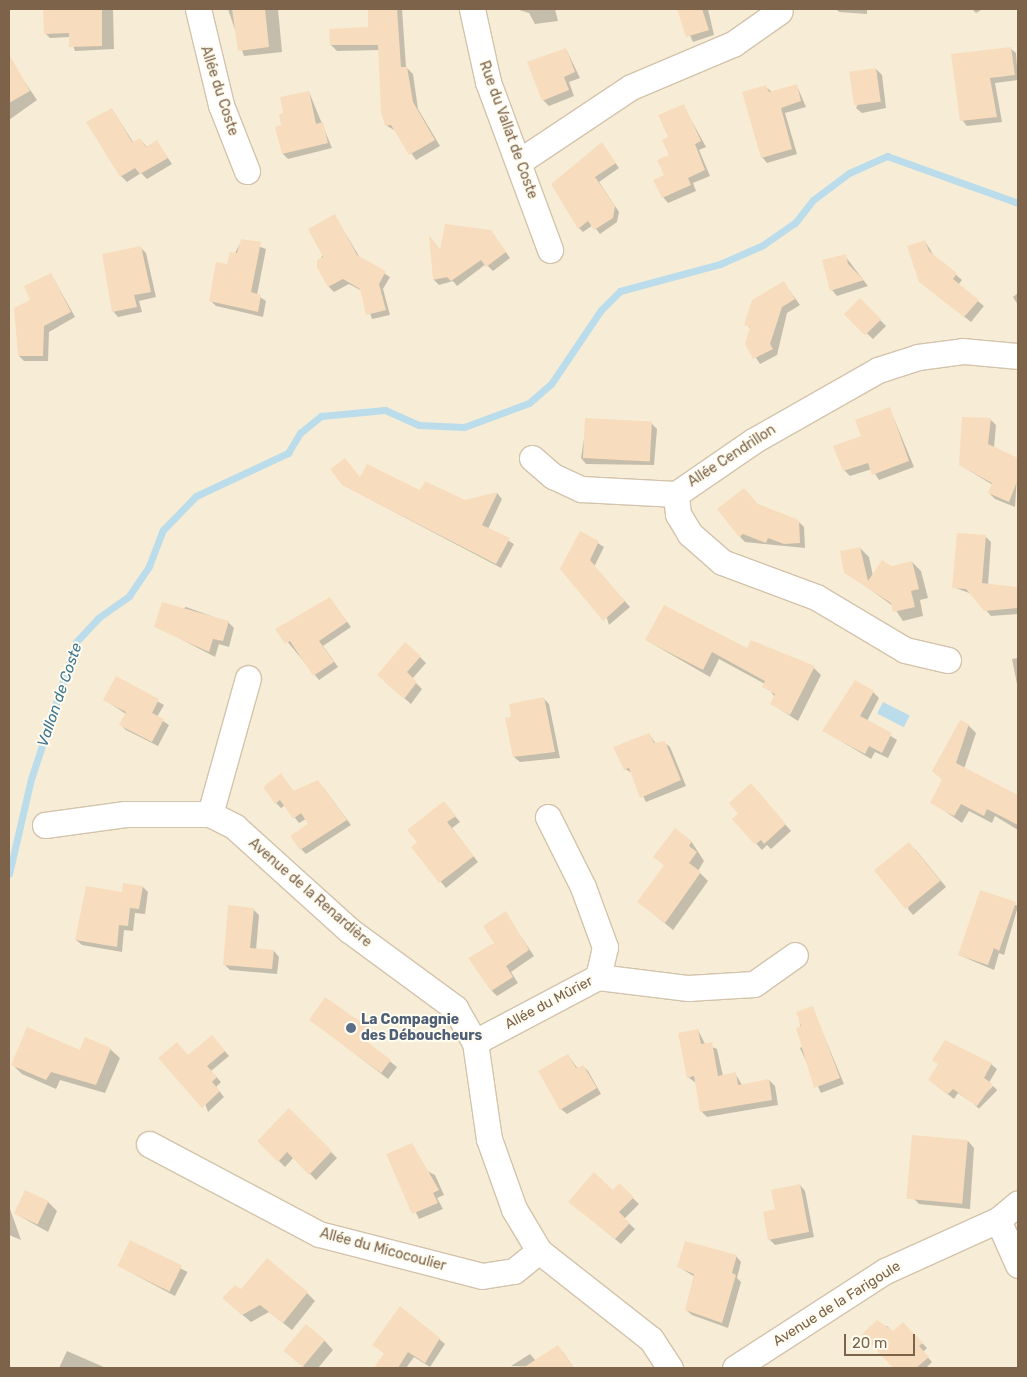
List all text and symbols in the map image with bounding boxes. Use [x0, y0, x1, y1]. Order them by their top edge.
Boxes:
street label: Allée du Coste [197, 44, 241, 138]
street label: Rue du Vallat de Coste [475, 59, 541, 201]
street label: Allée Cendrillon [685, 421, 779, 491]
water label: Vallon de Coste [34, 641, 86, 749]
street label: Avenue de la Renardière [245, 835, 375, 951]
street label: Allée du Mûrier [502, 973, 596, 1033]
place label: La Compagnie des Déboucheurs [361, 1012, 482, 1044]
marker: La Compagnie des Déboucheurs [345, 1022, 357, 1034]
street label: Allée du Micocoulier [318, 1225, 448, 1275]
street label: Avenue de la Farigoule [770, 1258, 904, 1350]
scale bar [847, 1324, 918, 1356]
text: 20 m [852, 1334, 887, 1352]

